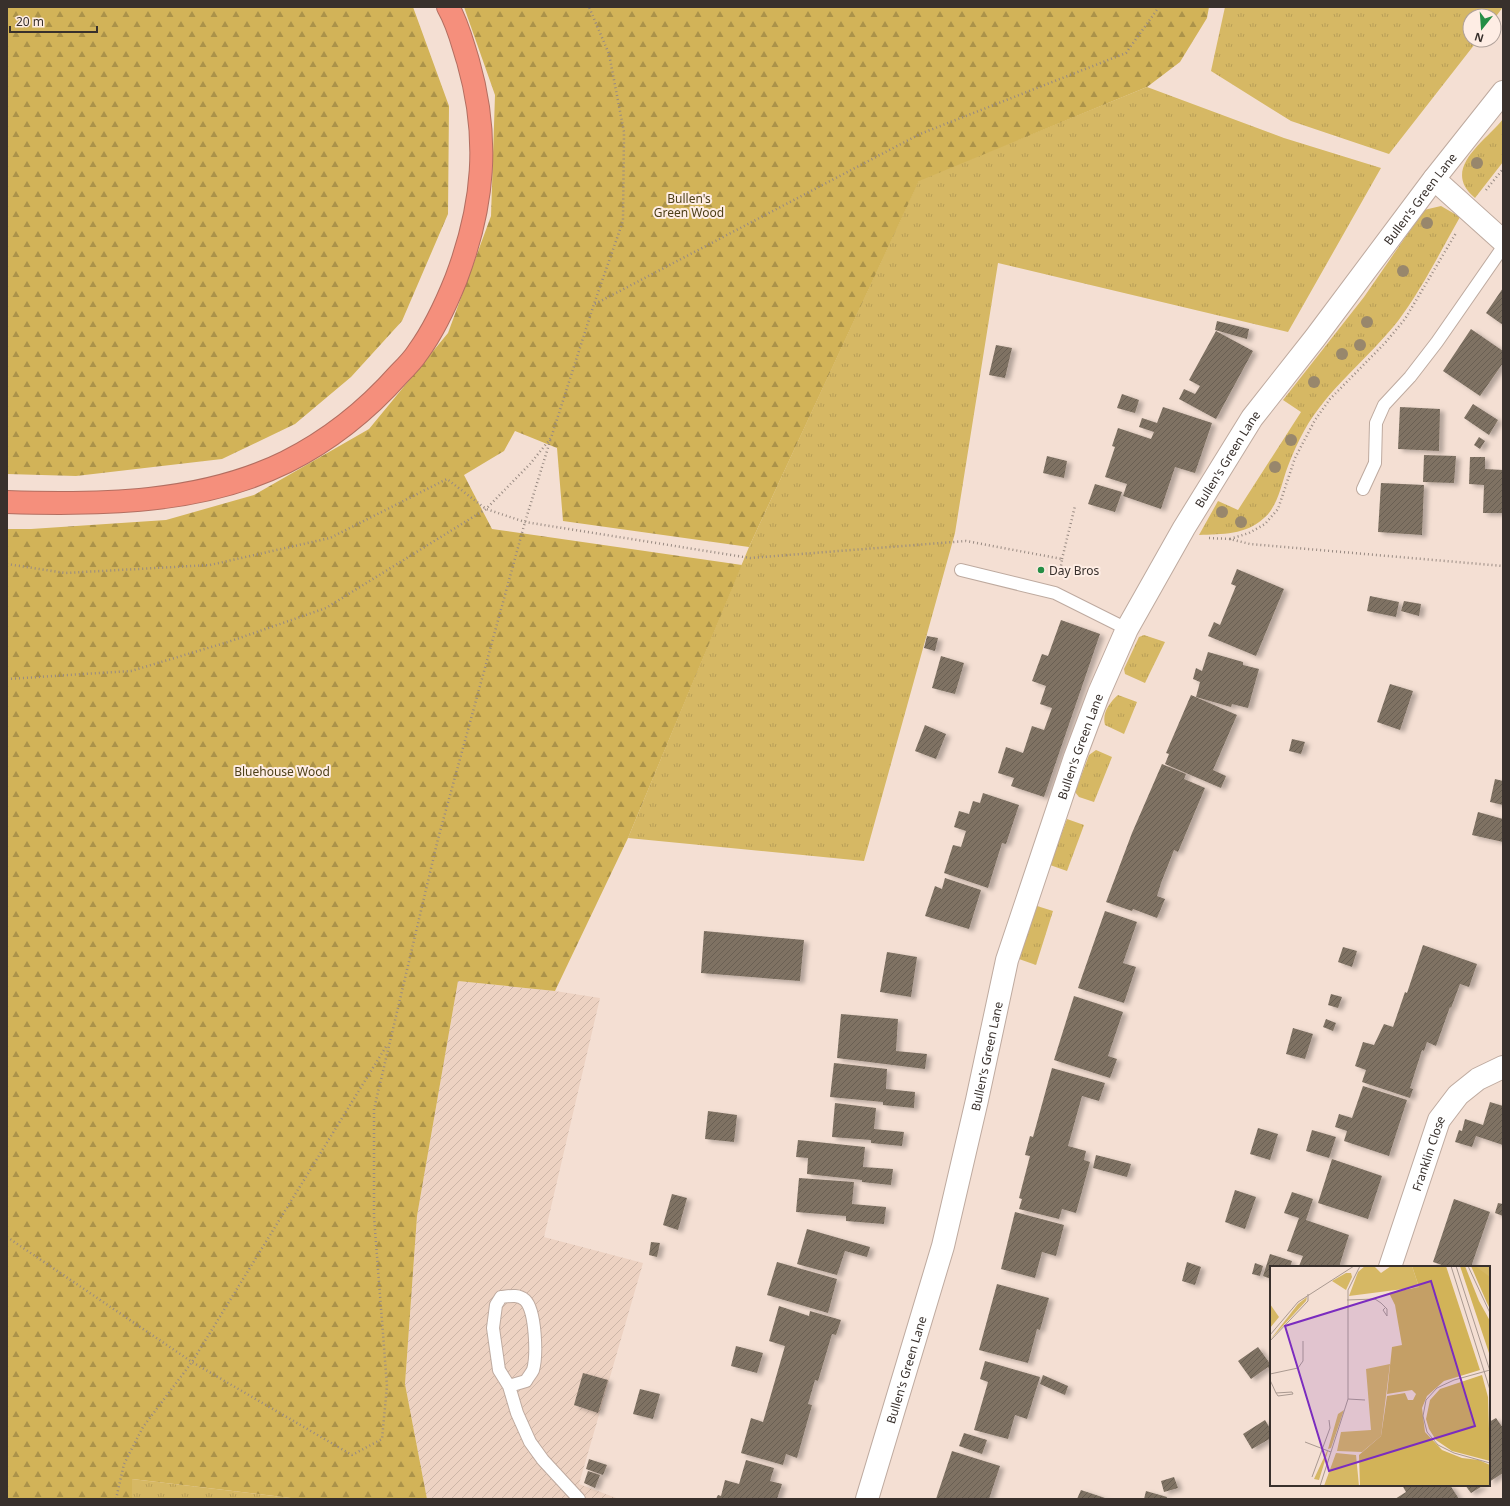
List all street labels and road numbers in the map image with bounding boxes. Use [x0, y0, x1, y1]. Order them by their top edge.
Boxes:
street label: Bullen's Green Lane [1379, 149, 1460, 248]
street label: Bullen's Green Lane [1190, 406, 1264, 511]
street label: Bullen's Green Lane [1053, 691, 1107, 802]
street label: Bullen's Green Lane [966, 1000, 1006, 1113]
street label: Franklin Close [1407, 1111, 1449, 1193]
street label: Bullen's Green Lane [882, 1314, 930, 1426]

